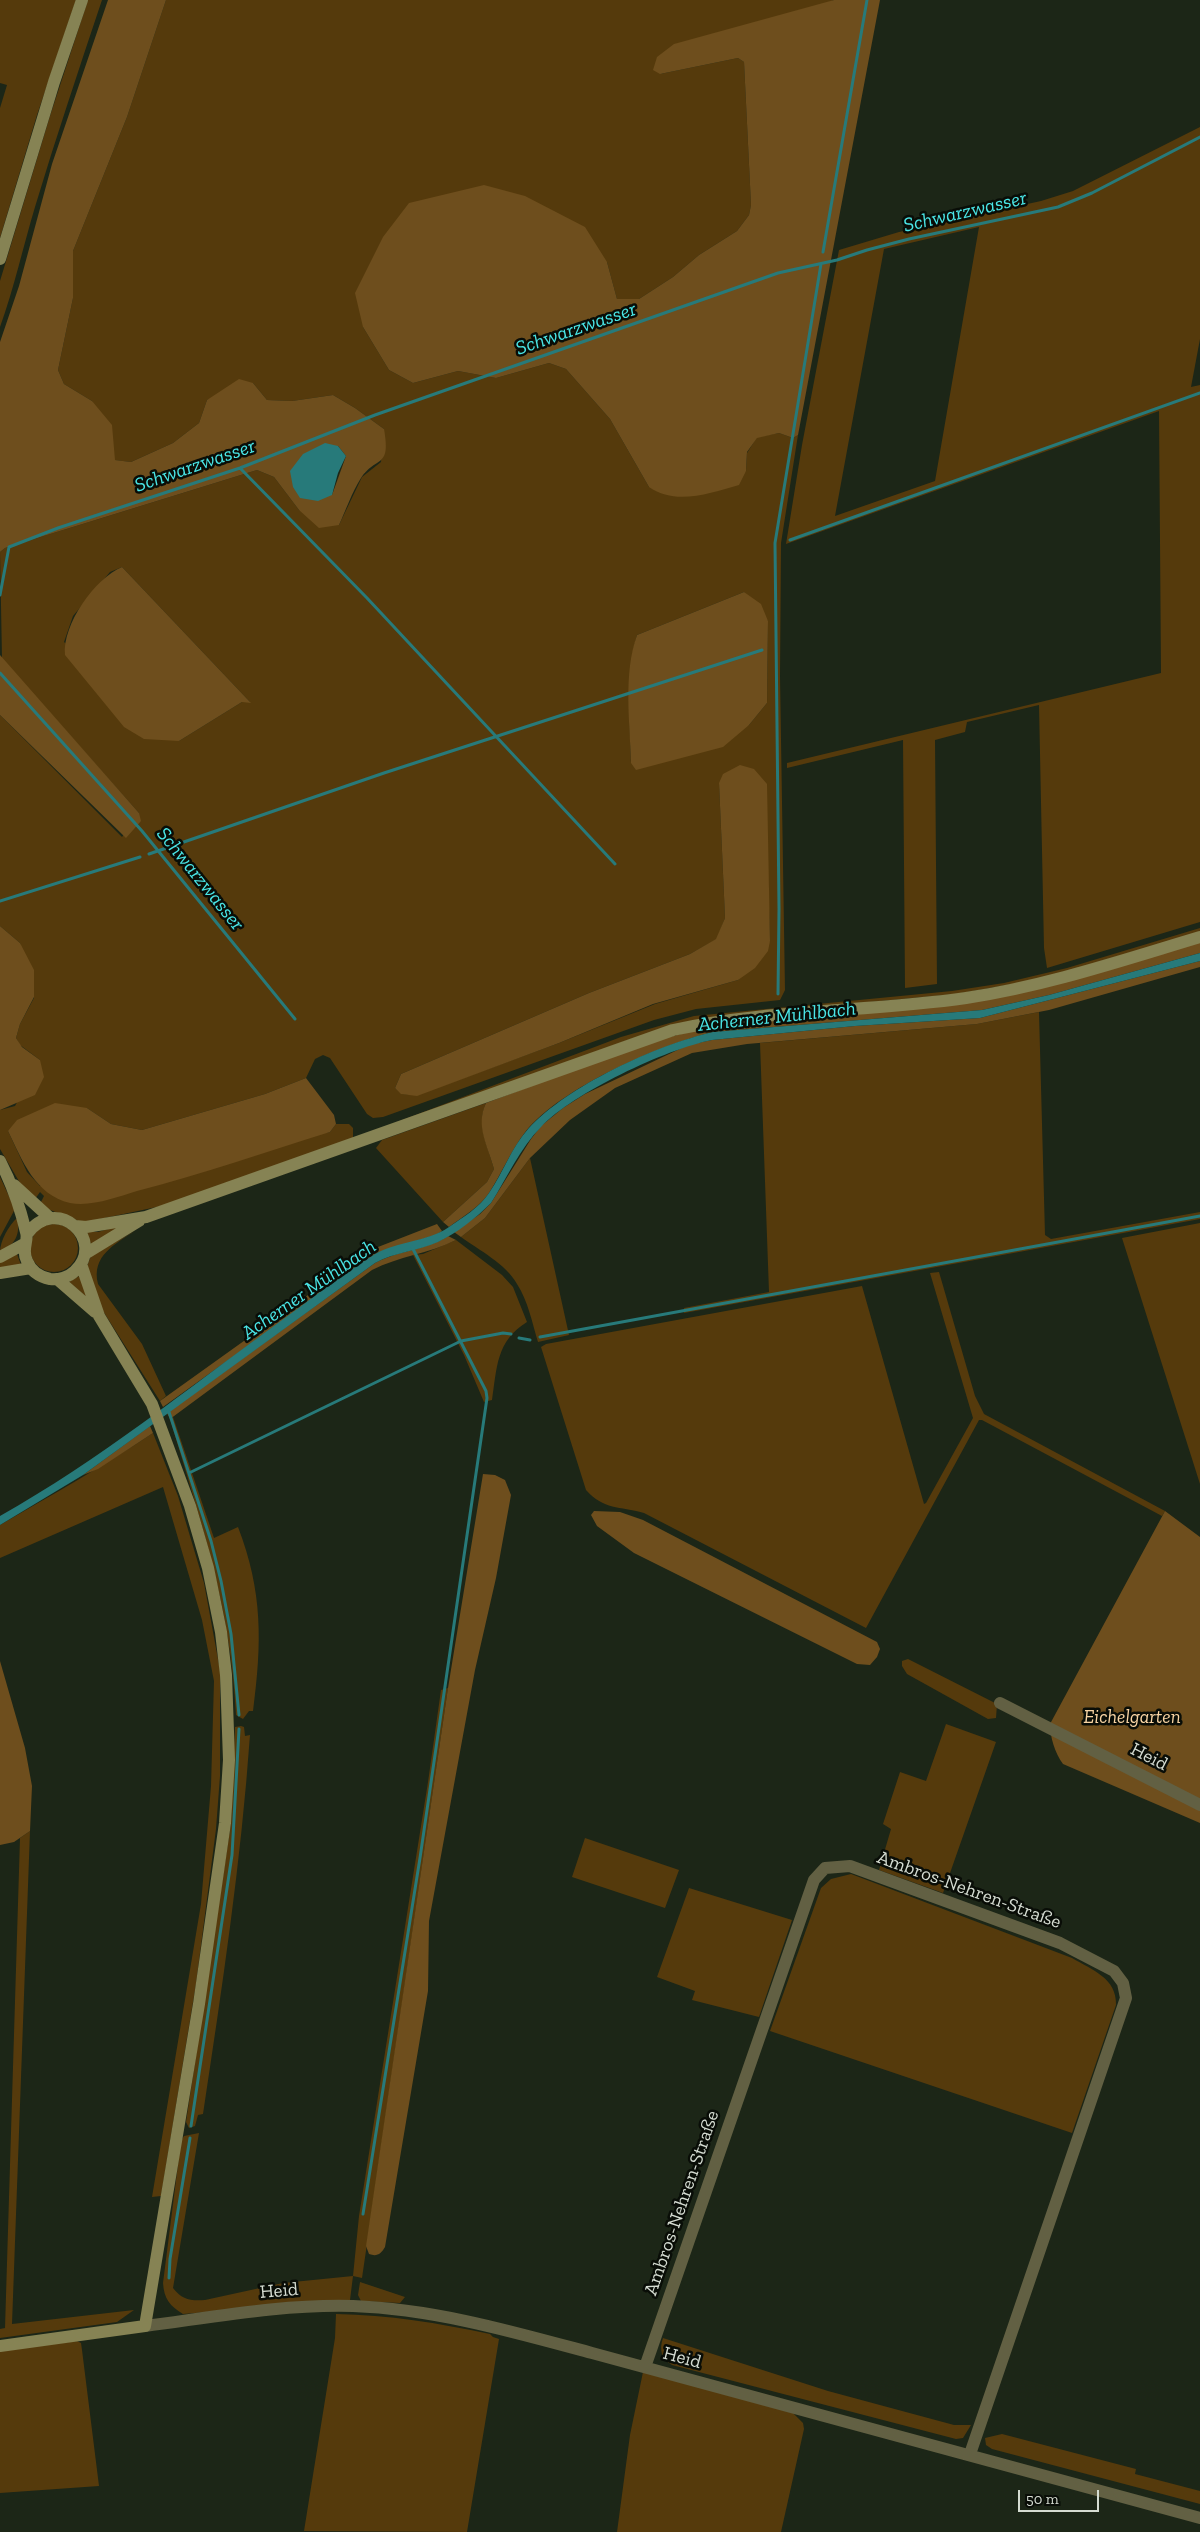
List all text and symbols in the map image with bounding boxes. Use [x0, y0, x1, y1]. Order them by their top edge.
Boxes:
water label: Schwarzwasser [901, 186, 1029, 238]
water label: Schwarzwasser [513, 297, 639, 361]
water label: Schwarzwasser [132, 434, 258, 498]
water label: Schwarzwasser [151, 823, 249, 935]
water label: Acherner Mühlbach [697, 997, 857, 1037]
water label: Acherner Mühlbach [237, 1235, 381, 1345]
park label: Eichelgarten [1083, 1707, 1181, 1729]
street label: Heid [1127, 1738, 1171, 1776]
street label: Ambros-Nehren-Straße [874, 1846, 1064, 1934]
street label: Ambros-Nehren-Straße [640, 2108, 724, 2298]
street label: Heid [259, 2278, 299, 2304]
street label: Heid [660, 2342, 704, 2374]
scale bar [1020, 2480, 1101, 2512]
text: 50 m [1026, 2490, 1059, 2508]

